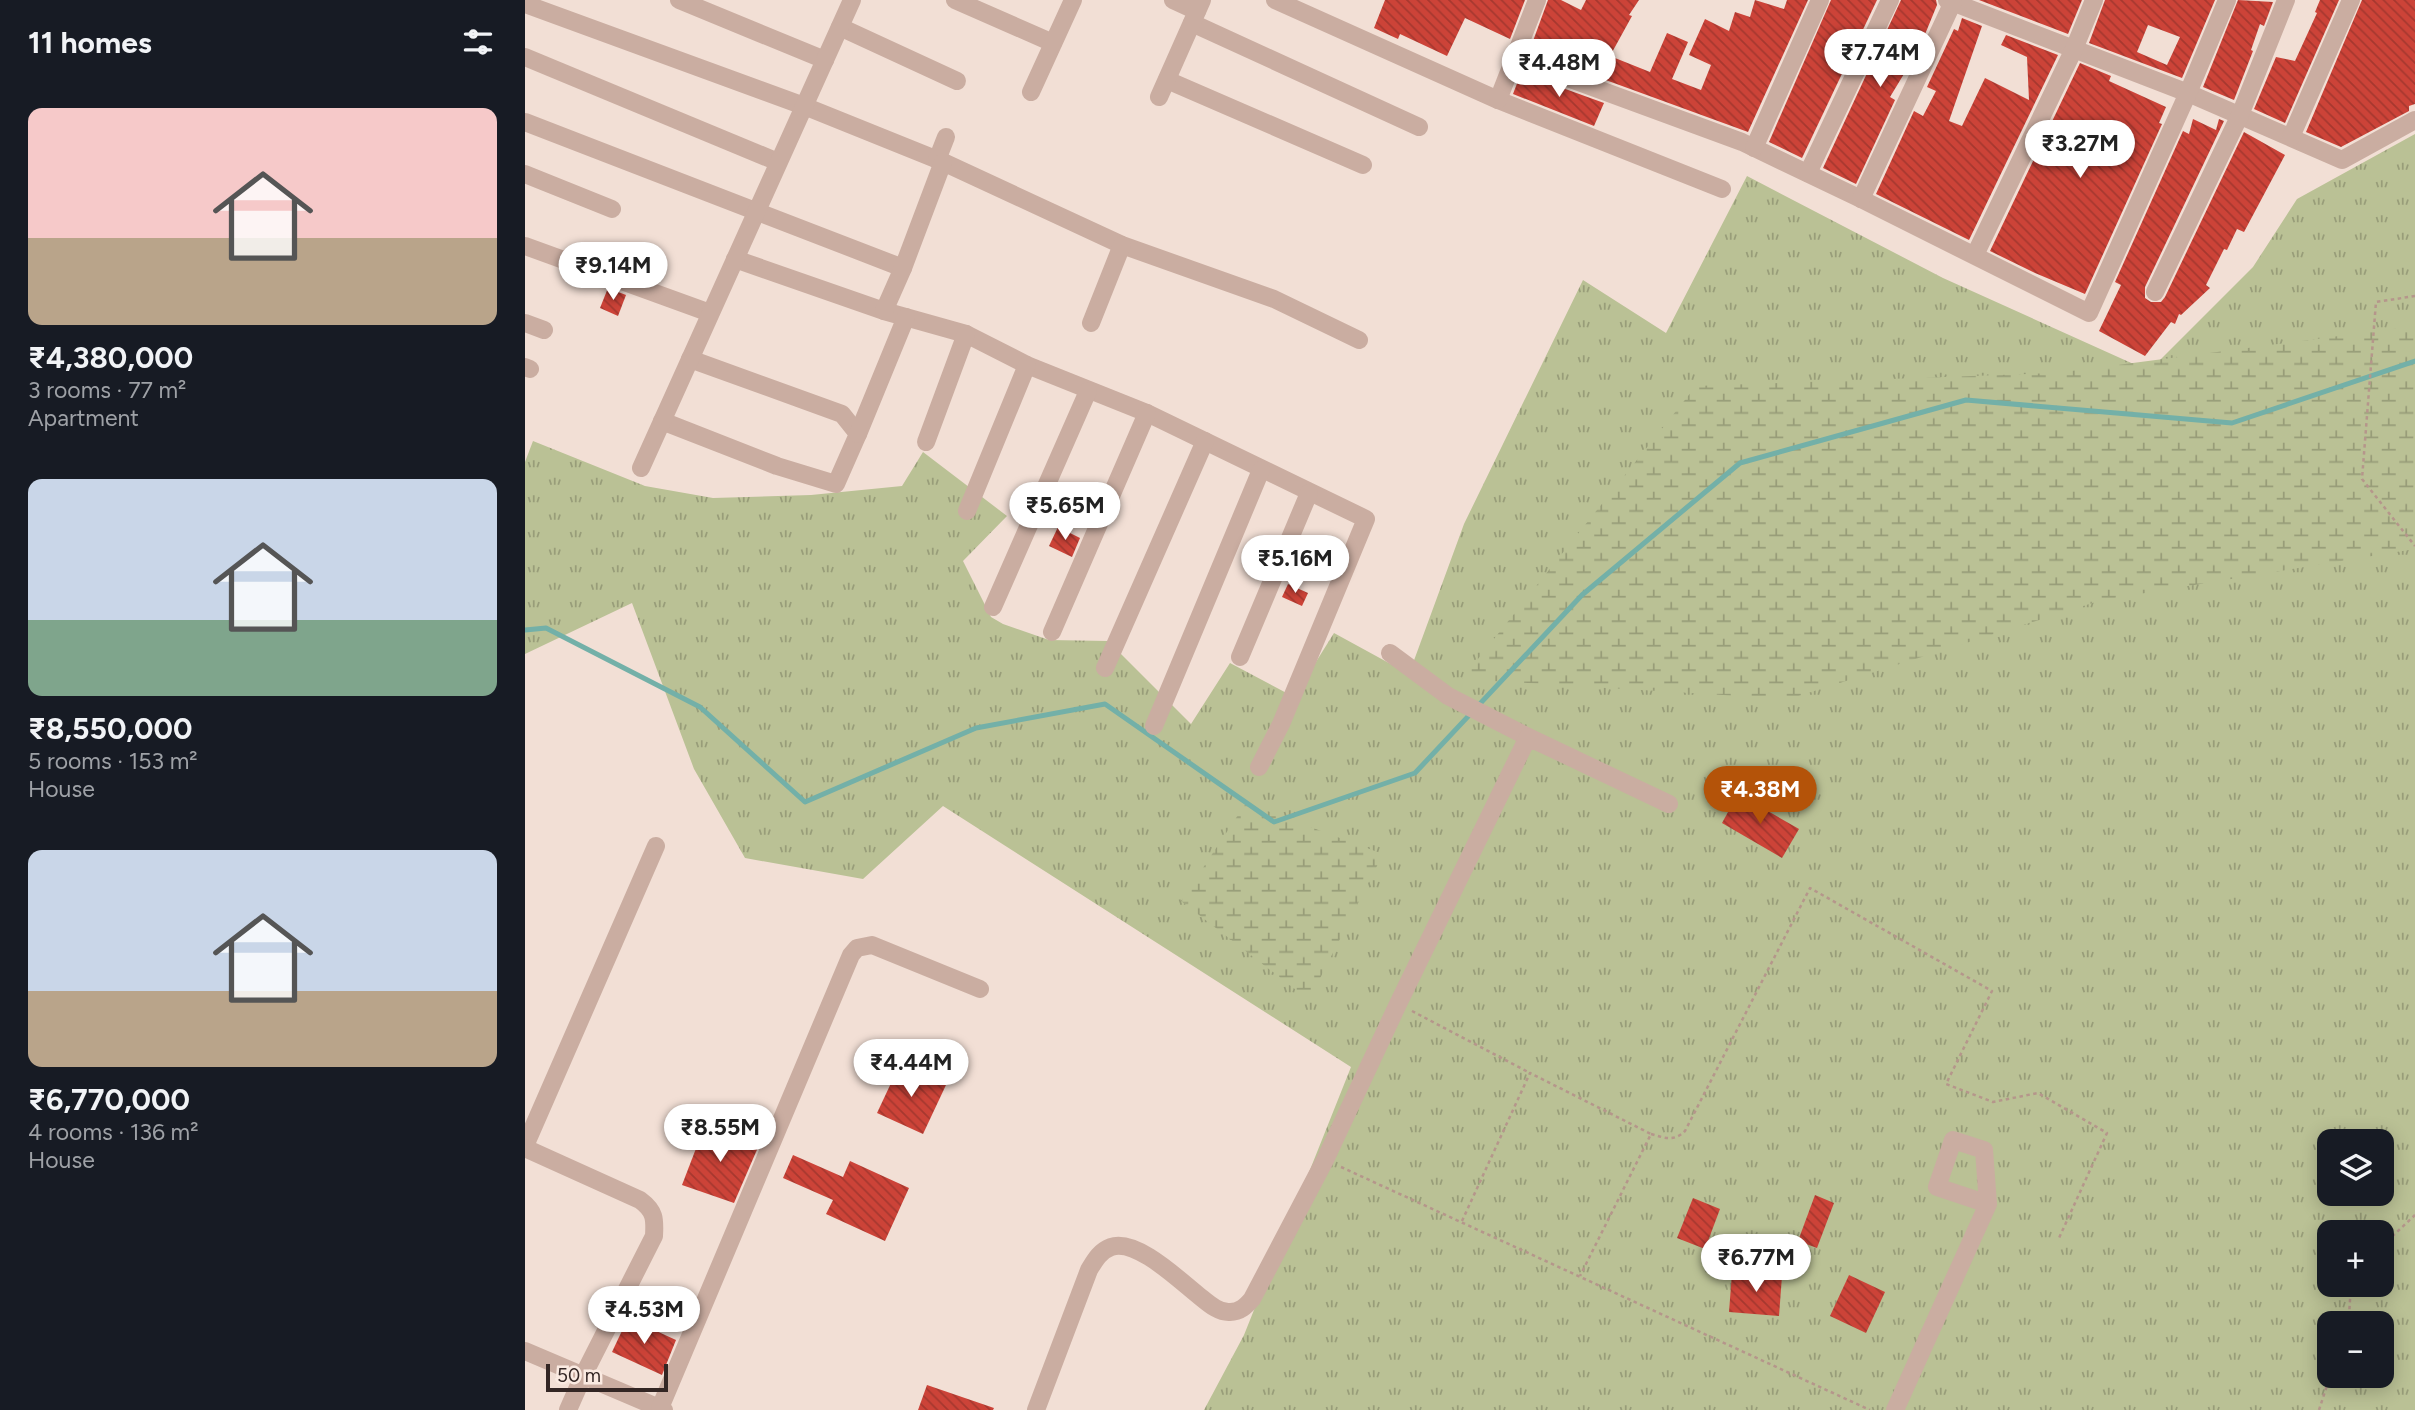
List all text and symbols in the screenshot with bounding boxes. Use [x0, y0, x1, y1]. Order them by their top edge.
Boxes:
icon: filters [459, 23, 497, 61]
text: 11 homes [28, 24, 152, 61]
pin: ₹7.74M [1823, 29, 1937, 89]
text: ₹7.74M [1840, 38, 1920, 66]
pin: ₹4.48M [1502, 40, 1616, 99]
text: ₹4.48M [1518, 48, 1600, 76]
pin: ₹3.27M [2023, 120, 2137, 180]
text: ₹3.27M [2041, 129, 2119, 157]
icon: home [200, 153, 326, 279]
pin: ₹9.14M [556, 243, 670, 302]
text: ₹9.14M [575, 251, 651, 279]
text: ₹4,380,000 [28, 339, 193, 376]
text: 3 rooms · 77 m² [28, 376, 186, 404]
text: Apartment [28, 404, 139, 432]
pin: ₹5.65M [1008, 482, 1122, 542]
text: ₹5.65M [1025, 491, 1105, 519]
icon: home [200, 524, 326, 650]
pin: ₹5.16M [1238, 536, 1352, 595]
text: ₹5.16M [1257, 544, 1333, 572]
text: ₹8,550,000 [28, 710, 192, 747]
text: 5 rooms · 153 m² [28, 747, 198, 775]
pin: ₹4.38M [1703, 766, 1817, 826]
text: House [28, 775, 95, 803]
text: ₹4.38M [1720, 775, 1800, 803]
icon: home [200, 895, 326, 1021]
pin: ₹4.44M [854, 1040, 968, 1099]
text: ₹4.44M [870, 1048, 952, 1076]
text: ₹6,770,000 [28, 1081, 190, 1118]
pin: ₹8.55M [663, 1104, 777, 1164]
text: ₹8.55M [680, 1113, 760, 1141]
text: 4 rooms · 136 m² [28, 1118, 199, 1146]
map controls [2317, 1129, 2394, 1388]
button: layers [2317, 1129, 2394, 1206]
text: House [28, 1146, 95, 1174]
button: + [2317, 1220, 2394, 1297]
pin: ₹6.77M [1699, 1234, 1813, 1294]
text: ₹6.77M [1717, 1243, 1795, 1271]
pin: ₹4.53M [587, 1286, 701, 1346]
text: ₹4.53M [604, 1295, 684, 1323]
button: − [2317, 1311, 2394, 1388]
scale bar [546, 1361, 669, 1393]
text: 50 m [557, 1364, 601, 1387]

